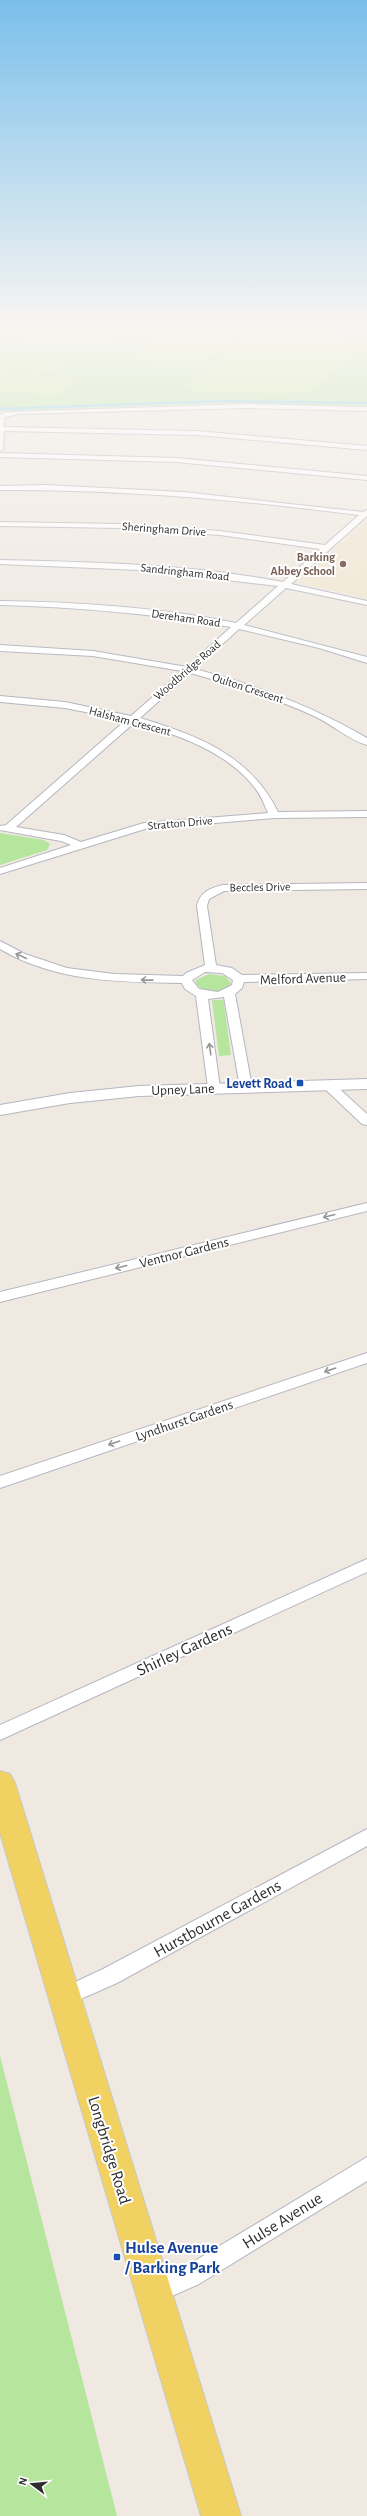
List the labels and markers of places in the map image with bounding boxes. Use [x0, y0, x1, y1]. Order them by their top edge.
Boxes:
place label: Barking Abbey School [271, 551, 336, 578]
marker: Barking Abbey School [338, 559, 348, 569]
place label: Levett Road [226, 1077, 293, 1091]
marker: Levett Road [295, 1078, 305, 1088]
place label: Hulse Avenue / Barking Park [124, 2239, 221, 2276]
marker: Hulse Avenue / Barking Park [112, 2252, 122, 2262]

